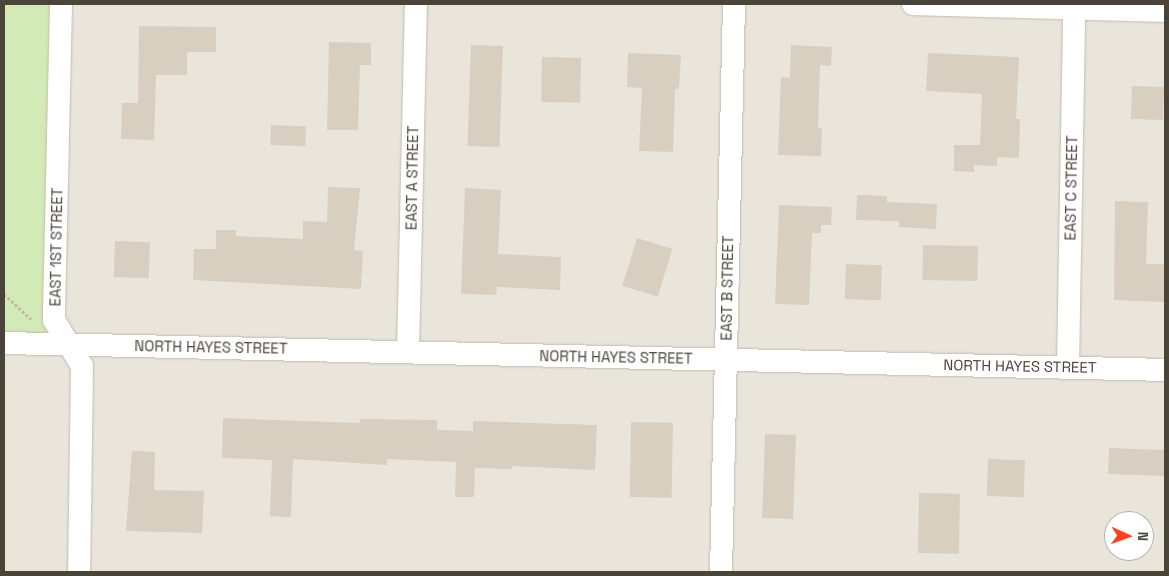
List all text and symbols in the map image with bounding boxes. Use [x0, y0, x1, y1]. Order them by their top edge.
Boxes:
street label: EAST A STREET [402, 125, 422, 231]
street label: EAST C STREET [1061, 135, 1081, 241]
street label: EAST 1ST STREET [46, 187, 66, 307]
street label: EAST B STREET [717, 235, 737, 341]
street label: NORTH HAYES STREET [134, 337, 288, 357]
street label: NORTH HAYES STREET [539, 347, 693, 367]
street label: NORTH HAYES STREET [943, 356, 1097, 376]
north arrow [1104, 511, 1154, 561]
text: N [1134, 531, 1152, 541]

